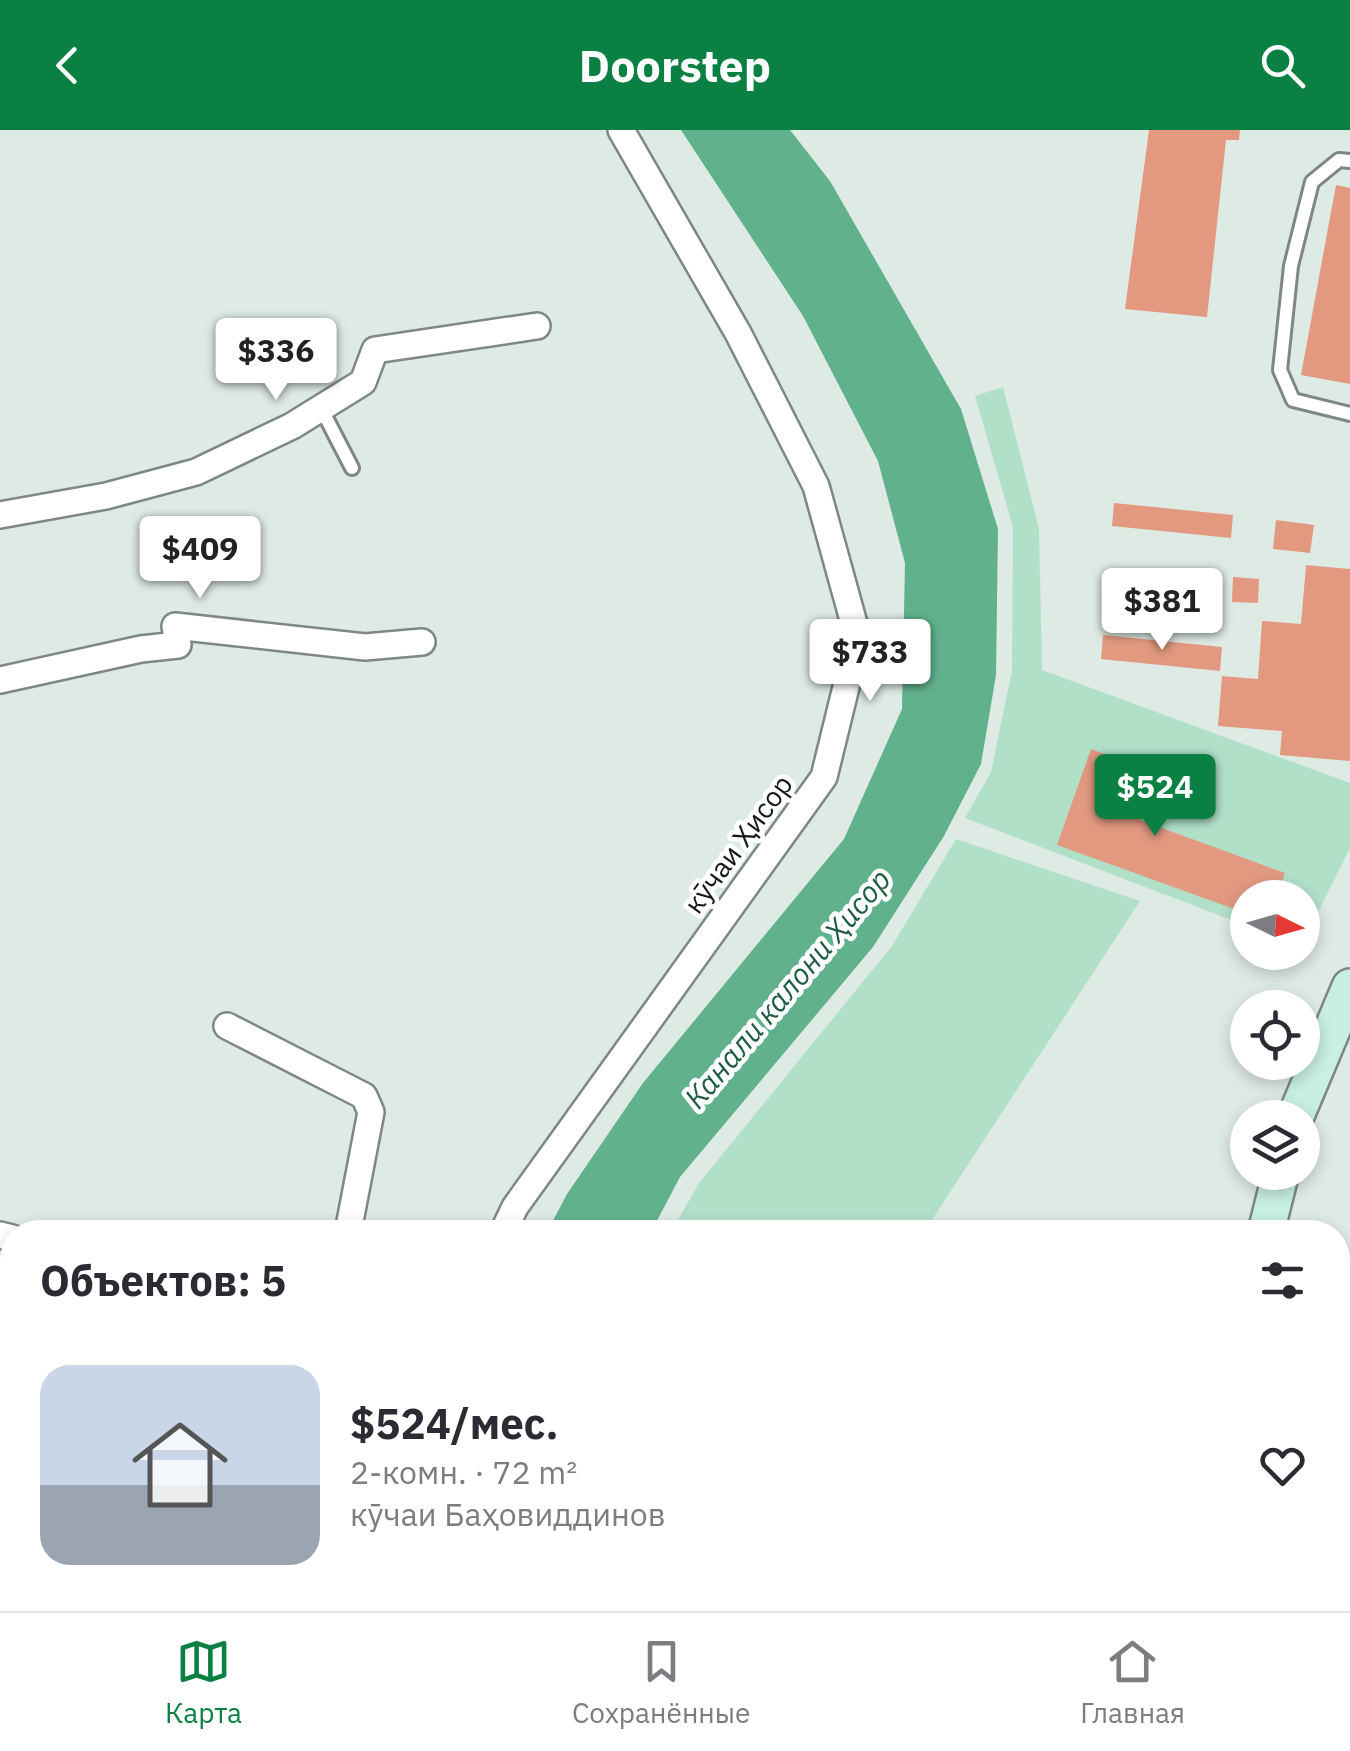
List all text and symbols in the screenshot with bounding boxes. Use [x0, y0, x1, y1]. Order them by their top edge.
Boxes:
text: Doorstep [579, 36, 771, 94]
icon: back [40, 38, 95, 93]
icon: search [1255, 38, 1310, 93]
pin: $336 [217, 318, 335, 403]
text: $336 [238, 329, 314, 371]
pin: $409 [141, 516, 259, 601]
text: $409 [162, 527, 238, 569]
pin: $381 [1103, 568, 1221, 653]
text: $381 [1124, 579, 1200, 621]
pin: $733 [811, 619, 929, 704]
text: $733 [832, 630, 908, 672]
pin: $524 [1096, 754, 1214, 839]
text: $524 [1117, 765, 1193, 807]
street label: кӯчаи Ҳисор [675, 767, 800, 920]
water label: Канали калони Ҳисор [675, 860, 899, 1116]
north arrow [1230, 880, 1320, 970]
map controls [1230, 880, 1320, 1190]
button: locate [1230, 990, 1320, 1080]
button: layers [1230, 1100, 1320, 1190]
text: Объектов: 5 [40, 1253, 286, 1308]
icon: filters [1255, 1253, 1310, 1308]
text: $524/мес. [350, 1396, 559, 1451]
icon: home [120, 1405, 240, 1525]
icon: heart [1255, 1438, 1310, 1493]
text: 2-комн. · 72 m² [350, 1451, 577, 1493]
text: кӯчаи Баҳовиддинов [350, 1493, 666, 1535]
tab: Карта [165, 1634, 242, 1731]
tab: Сохранённые [572, 1634, 750, 1731]
tab: Главная [1080, 1634, 1185, 1731]

